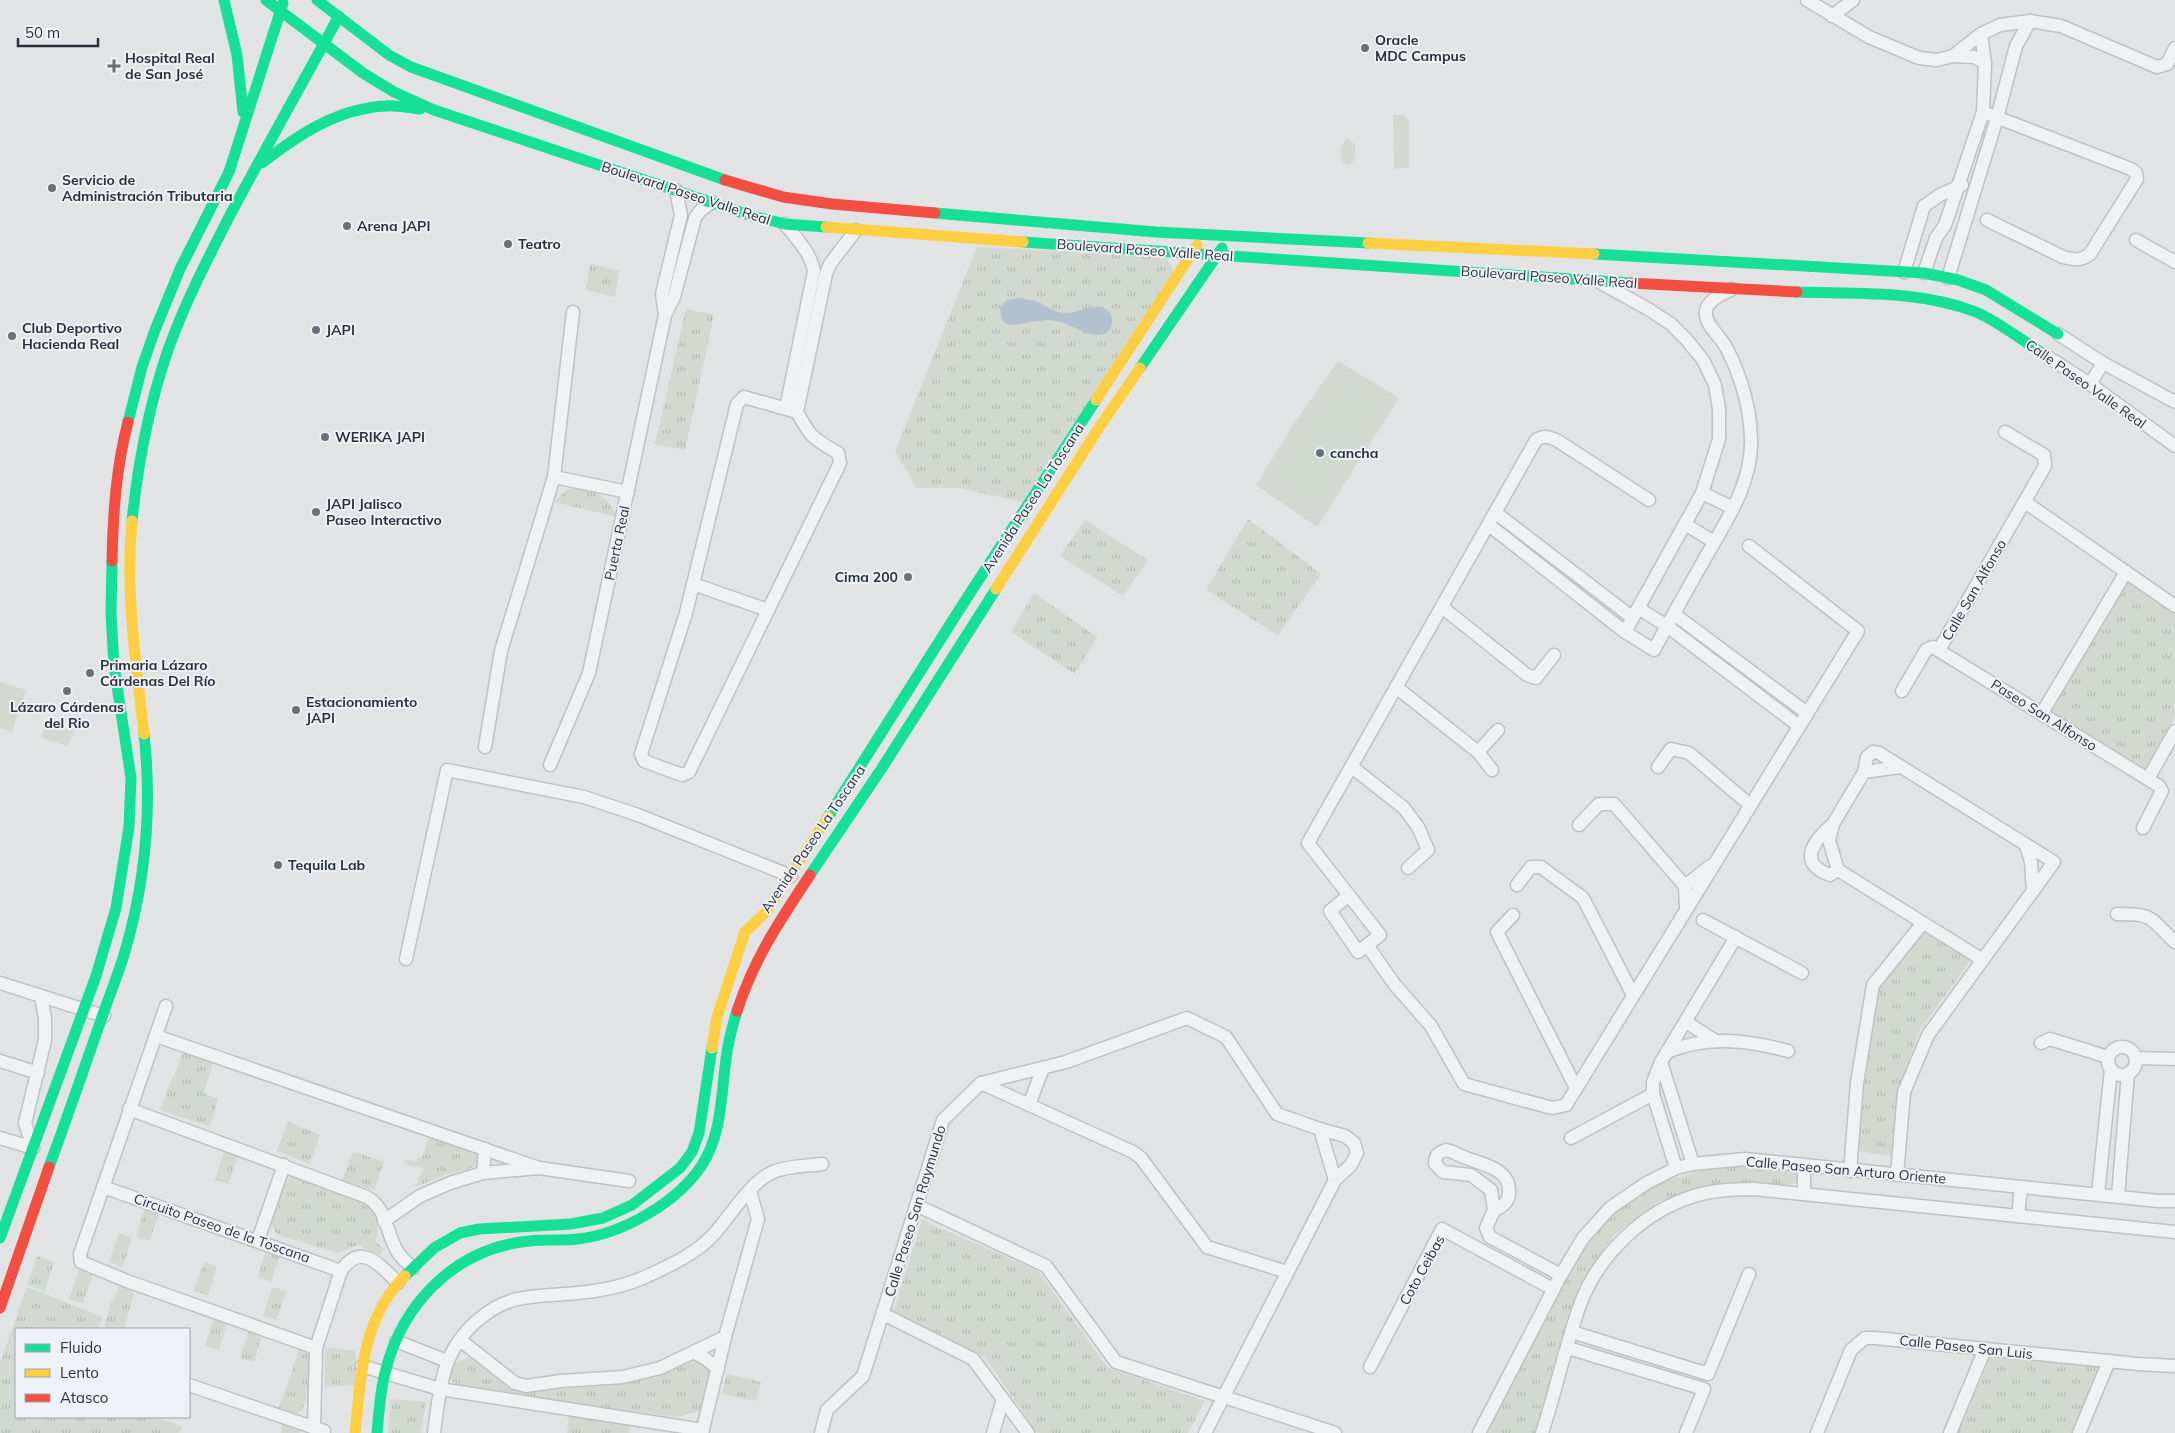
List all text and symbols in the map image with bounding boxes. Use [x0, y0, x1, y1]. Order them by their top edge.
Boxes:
scale bar [18, 15, 98, 47]
text: 50 m [25, 23, 60, 42]
place label: Oracle MDC Campus [1375, 31, 1466, 65]
marker: Oracle MDC Campus [1359, 42, 1371, 54]
place label: Hospital Real de San José [125, 49, 215, 83]
marker: Hospital Real de San José [107, 59, 121, 73]
street label: Boulevard Paseo Valle Real [599, 157, 773, 229]
place label: Servicio de Administración Tributaria [62, 171, 233, 205]
marker: Servicio de Administración Tributaria [46, 182, 58, 194]
place label: Arena JAPI [357, 217, 430, 235]
marker: Arena JAPI [341, 220, 353, 232]
place label: Teatro [518, 235, 561, 253]
street label: Boulevard Paseo Valle Real [1056, 235, 1234, 265]
marker: Teatro [502, 238, 514, 250]
street label: Boulevard Paseo Valle Real [1460, 262, 1638, 292]
place label: Club Deportivo Hacienda Real [22, 319, 122, 353]
place label: JAPI [326, 321, 355, 339]
marker: JAPI [310, 324, 322, 336]
marker: Club Deportivo Hacienda Real [6, 330, 18, 342]
street label: Calle Paseo Valle Real [2022, 336, 2150, 432]
street label: Avenida Paseo La Toscana [978, 420, 1088, 576]
place label: WERIKA JAPI [335, 428, 425, 446]
marker: WERIKA JAPI [319, 431, 331, 443]
place label: cancha [1330, 444, 1378, 462]
marker: cancha [1314, 447, 1326, 459]
place label: JAPI Jalisco Paseo Interactivo [326, 495, 442, 529]
street label: Puerta Real [600, 504, 634, 582]
marker: JAPI Jalisco Paseo Interactivo [310, 506, 322, 518]
street label: Calle San Alfonso [1938, 536, 2010, 644]
place label: Cima 200 [834, 568, 898, 586]
marker: Cima 200 [902, 571, 914, 583]
place label: Primaria Lázaro Cárdenas Del Río [100, 656, 216, 690]
marker: Primaria Lázaro Cárdenas Del Río [84, 667, 96, 679]
street label: Paseo San Alfonso [1988, 675, 2100, 755]
marker: Lázaro Cárdenas del Rio [61, 685, 73, 697]
place label: Estacionamiento JAPI [306, 693, 417, 727]
place label: Lázaro Cárdenas del Rio [10, 698, 124, 732]
marker: Estacionamiento JAPI [290, 704, 302, 716]
street label: Avenida Paseo La Toscana [757, 762, 869, 916]
place label: Tequila Lab [288, 856, 366, 874]
marker: Tequila Lab [272, 859, 284, 871]
street label: Calle Paseo San Raymundo [880, 1123, 950, 1299]
street label: Calle Paseo San Arturo Oriente [1745, 1152, 1947, 1188]
street label: Circuito Paseo de la Toscana [131, 1189, 313, 1267]
street label: Coto Ceibas [1395, 1232, 1449, 1308]
legend [15, 1328, 190, 1418]
street label: Calle Paseo San Luis [1898, 1331, 2034, 1363]
text: Fluido [60, 1338, 102, 1357]
text: Lento [60, 1363, 99, 1382]
text: Atasco [60, 1388, 108, 1407]

